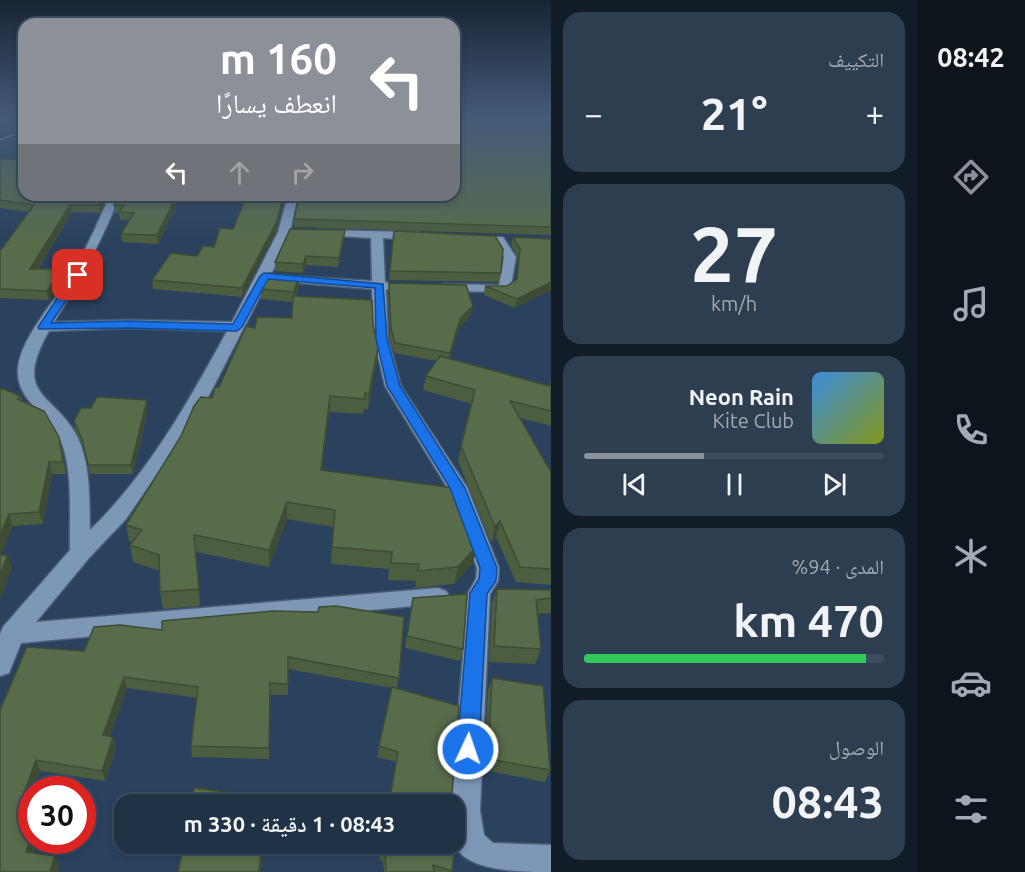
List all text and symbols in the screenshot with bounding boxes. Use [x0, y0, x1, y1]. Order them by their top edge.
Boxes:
text: 160 m [220, 35, 337, 82]
icon: left [358, 42, 436, 120]
text: 08:42 [937, 42, 1005, 72]
text: التكييف [828, 48, 884, 71]
text: انعطف يسارًا [216, 88, 337, 118]
text: 21° [701, 88, 767, 139]
text: − [584, 95, 603, 132]
text: + [865, 95, 884, 132]
icon: left [160, 156, 193, 189]
icon: ahead [223, 156, 256, 189]
icon: right [286, 156, 319, 189]
icon: directions [950, 156, 992, 198]
text: 27 [690, 209, 778, 297]
pin [52, 249, 103, 300]
icon: arrive [61, 258, 94, 291]
icon: music [950, 283, 992, 325]
text: km/h [711, 292, 757, 315]
text: Neon Rain [689, 384, 794, 409]
text: Kite Club [713, 409, 794, 432]
icon: phone [950, 409, 992, 451]
icon: previous [618, 468, 651, 501]
icon: pause [718, 468, 751, 501]
icon: next [818, 468, 851, 501]
icon: climate [950, 535, 992, 577]
text: المدى · 94% [791, 555, 884, 578]
text: 470 km [733, 595, 884, 646]
icon: car [950, 662, 992, 704]
position arrow [436, 717, 500, 781]
text: الوصول [829, 736, 884, 759]
speed limit sign: 30 [18, 776, 96, 854]
text: 08:43 [771, 776, 884, 827]
icon: filters [950, 788, 992, 830]
text: 08:43 · 1 دقيقة · 330 m [184, 811, 395, 836]

